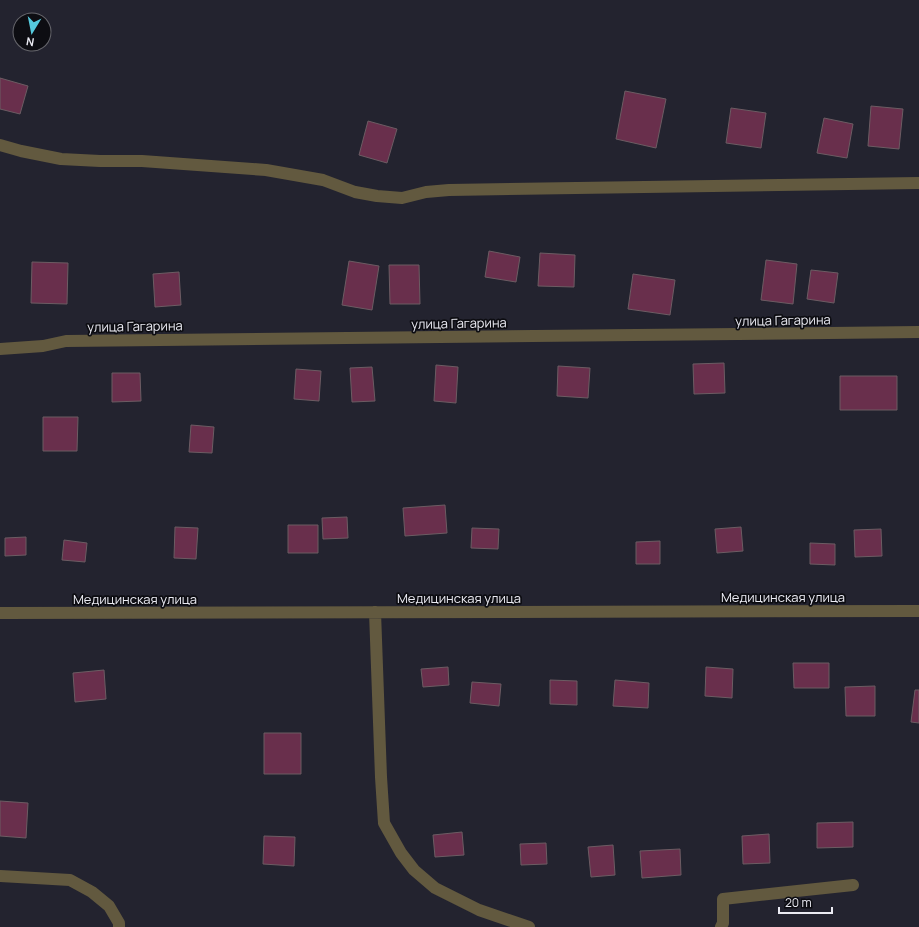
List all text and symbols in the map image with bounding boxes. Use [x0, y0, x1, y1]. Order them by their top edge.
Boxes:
north arrow [12, 12, 52, 52]
text: N [25, 34, 35, 50]
street label: улица Гагарина [735, 310, 831, 330]
street label: улица Гагарина [411, 313, 507, 333]
street label: улица Гагарина [87, 316, 183, 336]
street label: Медицинская улица [721, 588, 845, 606]
street label: Медицинская улица [397, 589, 521, 607]
street label: Медицинская улица [73, 590, 197, 608]
scale bar [779, 889, 832, 915]
text: 20 m [785, 894, 812, 911]

